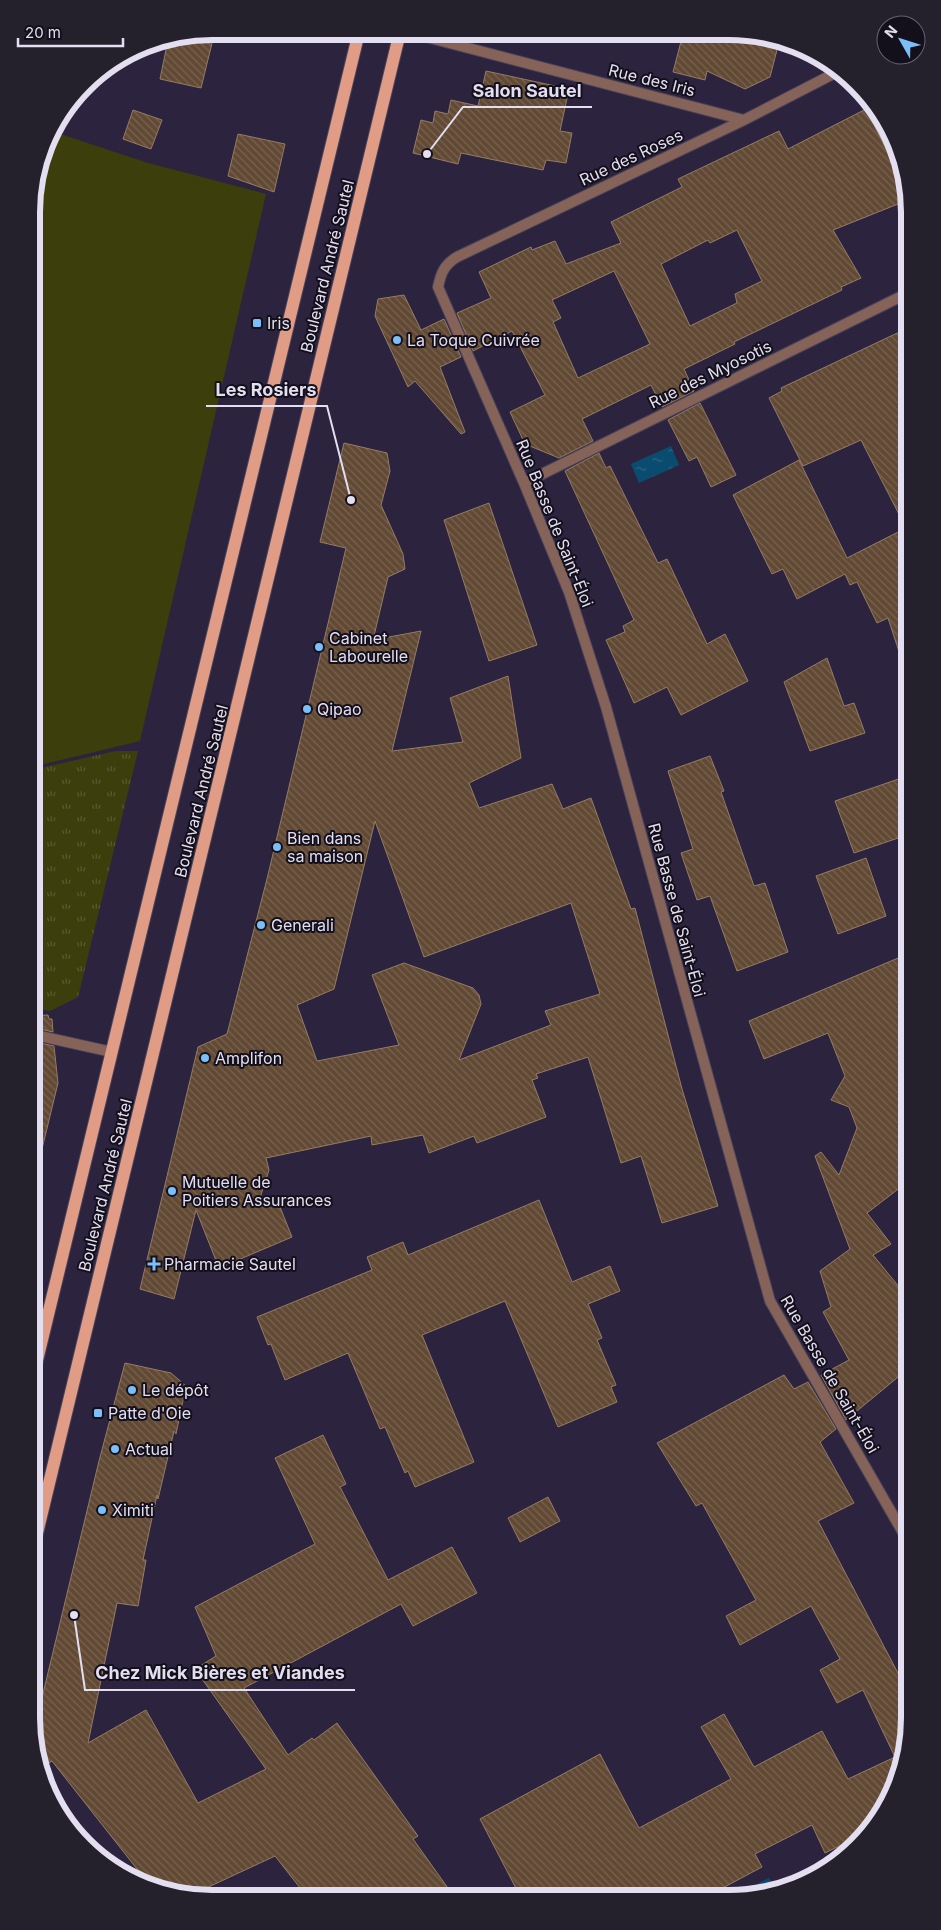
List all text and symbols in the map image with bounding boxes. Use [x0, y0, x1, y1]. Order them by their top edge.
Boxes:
scale bar [18, 15, 122, 47]
north arrow [876, 15, 926, 65]
text: N [881, 22, 900, 41]
text: 20 m [25, 23, 61, 42]
street label: Rue des Iris [607, 60, 697, 100]
callout: Salon Sautel [463, 74, 592, 107]
text: Salon Sautel [472, 80, 582, 101]
street label: Rue des Roses [576, 124, 686, 190]
street label: Boulevard André Sautel [296, 178, 358, 354]
place label: Iris [267, 313, 290, 333]
marker: Iris [251, 317, 263, 329]
place label: La Toque Cuivrée [407, 330, 540, 350]
marker: La Toque Cuivrée [391, 334, 403, 346]
street label: Rue des Myosotis [645, 336, 775, 412]
callout: Les Rosiers [206, 373, 327, 406]
text: Les Rosiers [216, 379, 316, 400]
street label: Rue Basse de Saint-Éloi [512, 436, 598, 610]
place label: Cabinet Labourelle [329, 628, 408, 666]
marker: Cabinet Labourelle [313, 641, 325, 653]
place label: Qipao [317, 699, 362, 719]
street label: Boulevard André Sautel [170, 703, 232, 879]
marker: Qipao [301, 703, 313, 715]
street label: Rue Basse de Saint-Éloi [644, 821, 710, 999]
place label: Bien dans sa maison [287, 828, 363, 866]
marker: Bien dans sa maison [271, 841, 283, 853]
place label: Generali [271, 915, 334, 935]
marker: Generali [255, 919, 267, 931]
place label: Amplifon [215, 1048, 282, 1068]
marker: Amplifon [199, 1052, 211, 1064]
street label: Boulevard André Sautel [74, 1097, 136, 1273]
place label: Mutuelle de Poitiers Assurances [182, 1172, 332, 1210]
marker: Mutuelle de Poitiers Assurances [166, 1185, 178, 1197]
place label: Pharmacie Sautel [164, 1254, 296, 1274]
marker: Pharmacie Sautel [148, 1258, 160, 1270]
street label: Rue Basse de Saint-Éloi [777, 1291, 883, 1457]
place label: Le dépôt [142, 1380, 209, 1400]
marker: Le dépôt [126, 1384, 138, 1396]
place label: Patte d'Oie [108, 1403, 191, 1423]
marker: Patte d'Oie [92, 1407, 104, 1419]
place label: Actual [125, 1439, 173, 1459]
marker: Actual [109, 1443, 121, 1455]
place label: Ximiti [112, 1500, 154, 1520]
marker: Ximiti [96, 1504, 108, 1516]
callout: Chez Mick Bières et Viandes [85, 1657, 355, 1690]
text: Chez Mick Bières et Viandes [95, 1662, 345, 1683]

